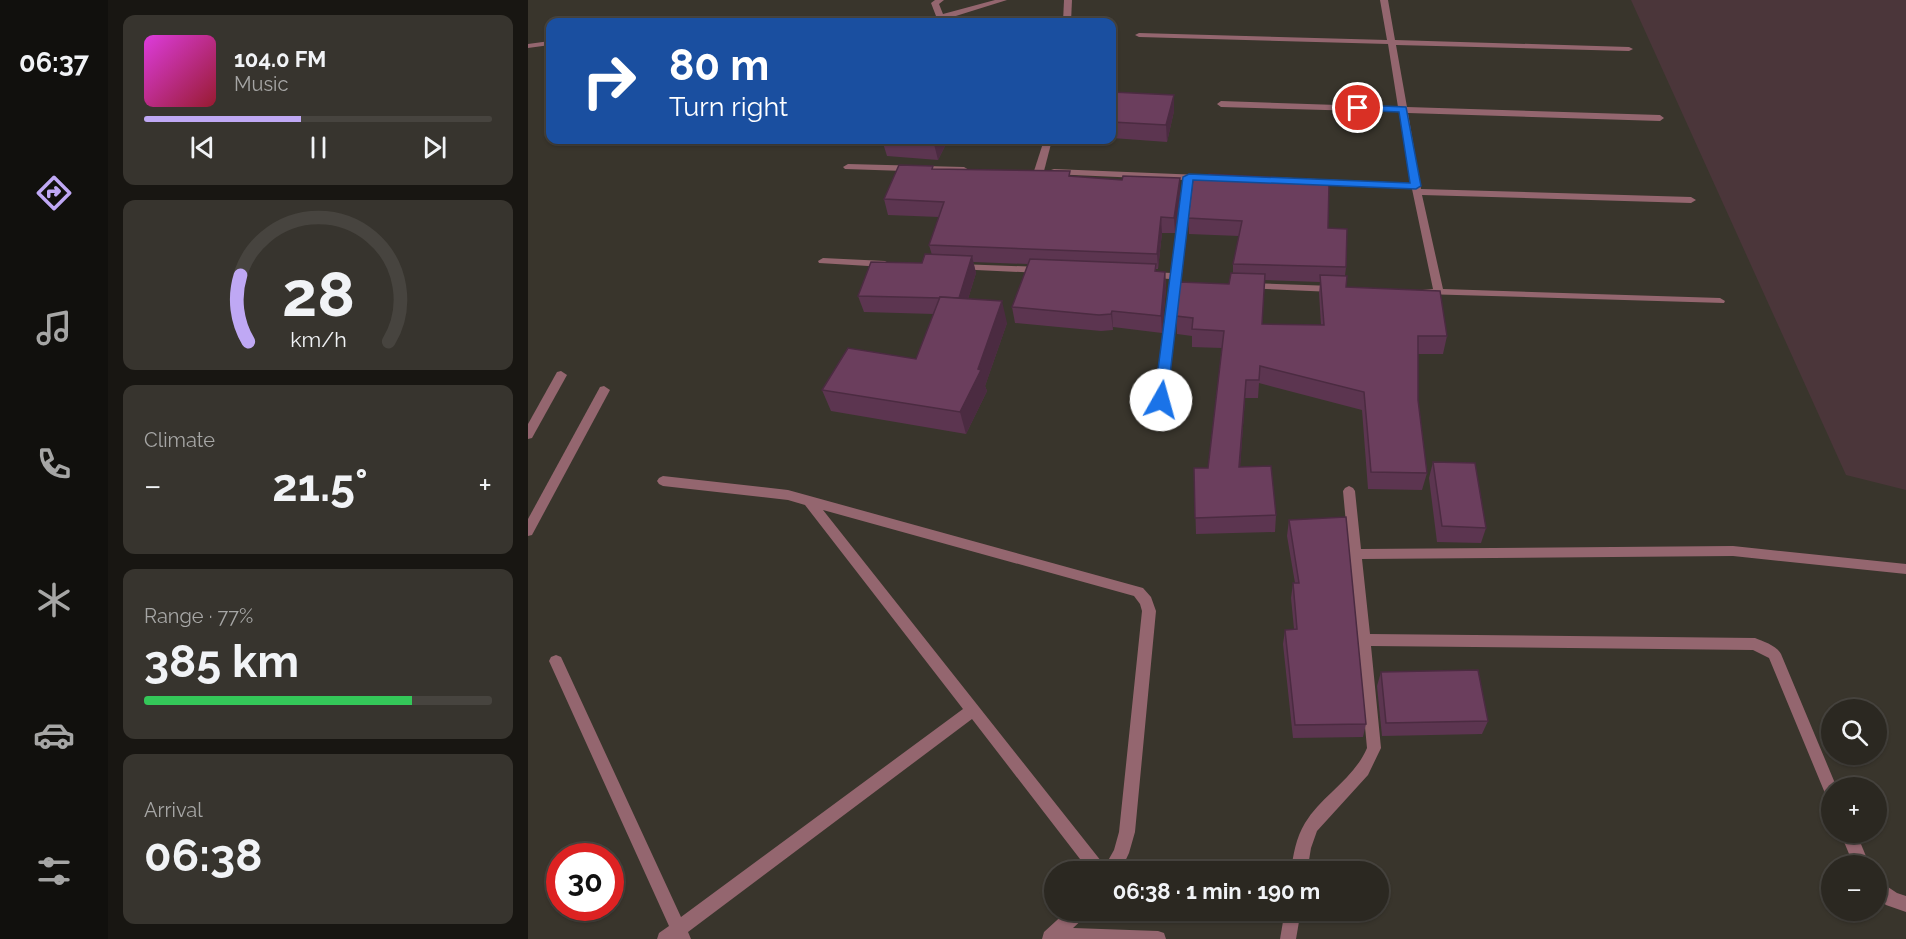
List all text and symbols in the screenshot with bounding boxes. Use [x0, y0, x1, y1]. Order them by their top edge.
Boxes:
text: 80 m [669, 41, 769, 90]
icon: right [570, 42, 648, 120]
text: 104.0 FM [234, 46, 326, 72]
text: 06:37 [19, 47, 89, 78]
text: Music [234, 72, 288, 96]
pin [1332, 82, 1383, 133]
text: Turn right [669, 91, 788, 122]
icon: arrive [1341, 91, 1374, 124]
icon: previous [186, 131, 219, 164]
icon: pause [302, 131, 335, 164]
icon: next [418, 131, 451, 164]
icon: directions [33, 172, 75, 214]
text: 28 [282, 257, 354, 331]
icon: music [33, 307, 75, 349]
text: km/h [290, 327, 346, 352]
position arrow [1129, 368, 1193, 432]
text: Climate [144, 428, 215, 452]
icon: phone [33, 443, 75, 485]
text: 21.5° [272, 459, 368, 512]
text: − [144, 466, 162, 505]
text: + [478, 466, 492, 505]
icon: climate [33, 579, 75, 621]
text: Range · 77% [144, 604, 253, 628]
text: 385 km [144, 635, 299, 688]
map controls [1821, 699, 1887, 921]
button: search [1821, 699, 1887, 765]
icon: car [33, 714, 75, 756]
button: + [1821, 777, 1887, 843]
text: Arrival [144, 798, 203, 822]
text: 06:38 [144, 829, 262, 882]
speed limit sign: 30 [546, 843, 624, 921]
icon: filters [33, 850, 75, 892]
button: − [1821, 855, 1887, 921]
text: 06:38 · 1 min · 190 m [1113, 878, 1320, 904]

